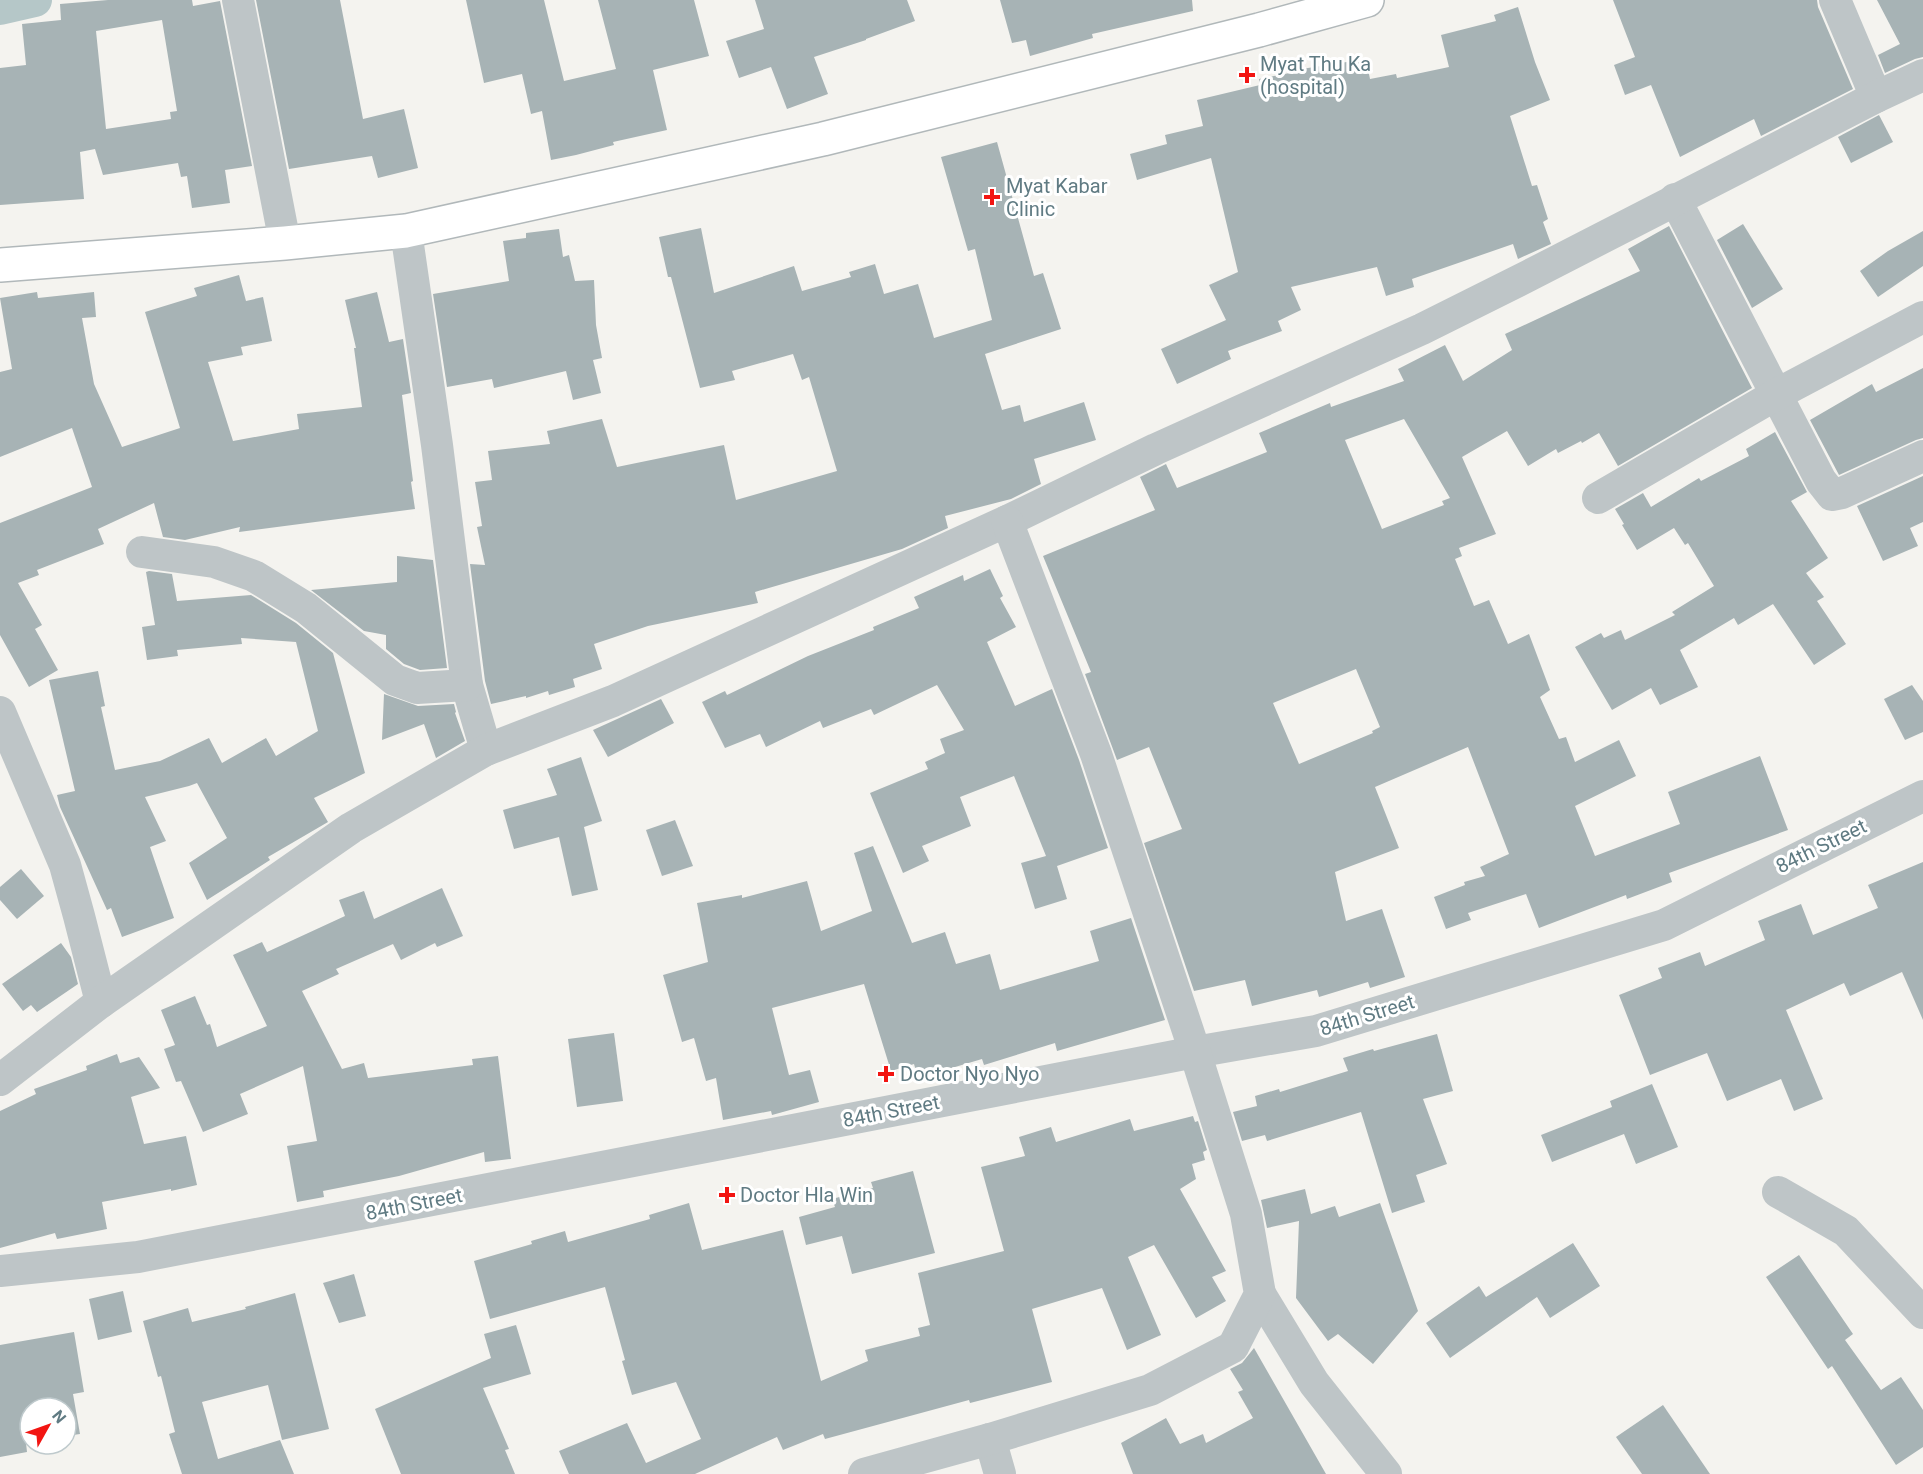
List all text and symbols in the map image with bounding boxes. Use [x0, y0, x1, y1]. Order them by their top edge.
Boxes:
place label: Myat Thu Ka (hospital) [1260, 52, 1371, 99]
marker: Myat Thu Ka (hospital) [1238, 66, 1256, 84]
place label: Myat Kabar Clinic [1006, 174, 1108, 221]
marker: Myat Kabar Clinic [983, 188, 1001, 206]
street label: 84th Street [1772, 814, 1870, 878]
street label: 84th Street [1317, 989, 1417, 1041]
place label: Doctor Nyo Nyo [900, 1062, 1039, 1086]
marker: Doctor Nyo Nyo [877, 1065, 895, 1083]
street label: 84th Street [841, 1090, 941, 1132]
street label: 84th Street [364, 1183, 464, 1225]
place label: Doctor Hla Win [740, 1183, 873, 1207]
marker: Doctor Hla Win [718, 1186, 736, 1204]
north arrow [18, 1396, 78, 1456]
text: N [48, 1406, 70, 1427]

